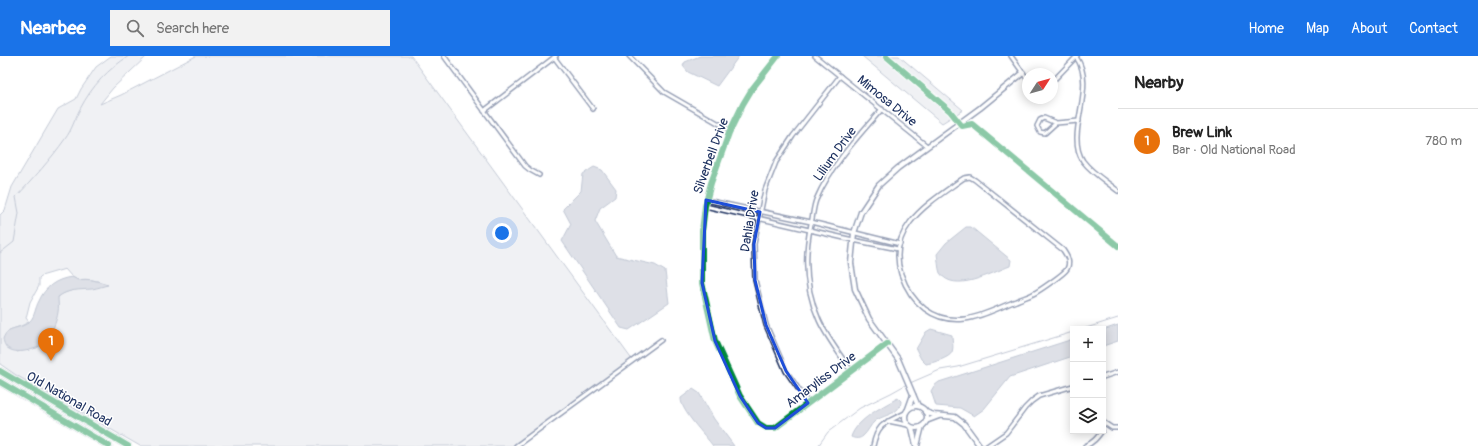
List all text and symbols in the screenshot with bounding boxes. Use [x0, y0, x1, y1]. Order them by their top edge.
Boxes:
search box [110, 10, 390, 46]
text: Nearbee [20, 16, 86, 40]
icon: search [124, 17, 146, 39]
text: Search here [156, 19, 229, 38]
text: Home [1249, 20, 1284, 37]
text: Map [1306, 20, 1329, 37]
text: About [1351, 20, 1387, 37]
text: Contact [1409, 20, 1458, 37]
north arrow [1022, 68, 1058, 104]
street label: Mimosa Drive [854, 72, 921, 130]
text: Nearby [1134, 72, 1183, 93]
street label: Silverbell Drive [690, 115, 732, 196]
street label: Lilium Drive [810, 123, 860, 184]
text: Brew Link [1172, 123, 1232, 142]
text: 1 [1144, 133, 1150, 149]
text: 780 m [1425, 133, 1462, 149]
text: Bar · Old National Road [1172, 142, 1296, 158]
street label: Dahlia Drive [737, 188, 763, 253]
your location [492, 223, 512, 243]
map controls [1070, 326, 1106, 434]
button: + [1070, 326, 1106, 362]
pin: 1 [38, 328, 64, 361]
street label: Amaryliss Drive [783, 348, 860, 412]
button: − [1070, 362, 1106, 398]
street label: Old National Road [24, 368, 114, 430]
button: layers [1070, 398, 1106, 434]

